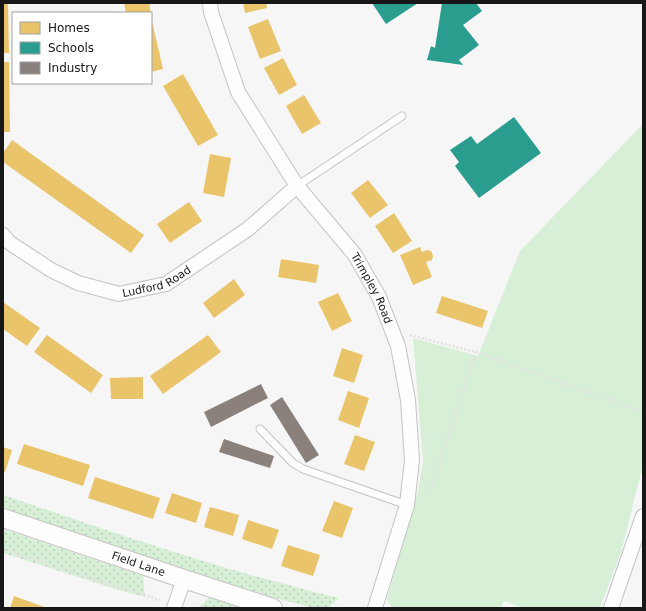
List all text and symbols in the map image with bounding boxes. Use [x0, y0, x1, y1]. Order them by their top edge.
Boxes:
legend [12, 12, 152, 84]
text: Homes [48, 21, 90, 35]
text: Schools [48, 41, 94, 55]
text: Industry [48, 61, 97, 75]
street label: Trimpley Road [348, 250, 395, 326]
street label: Ludford Road [121, 263, 193, 300]
street label: Field Lane [110, 549, 167, 579]

